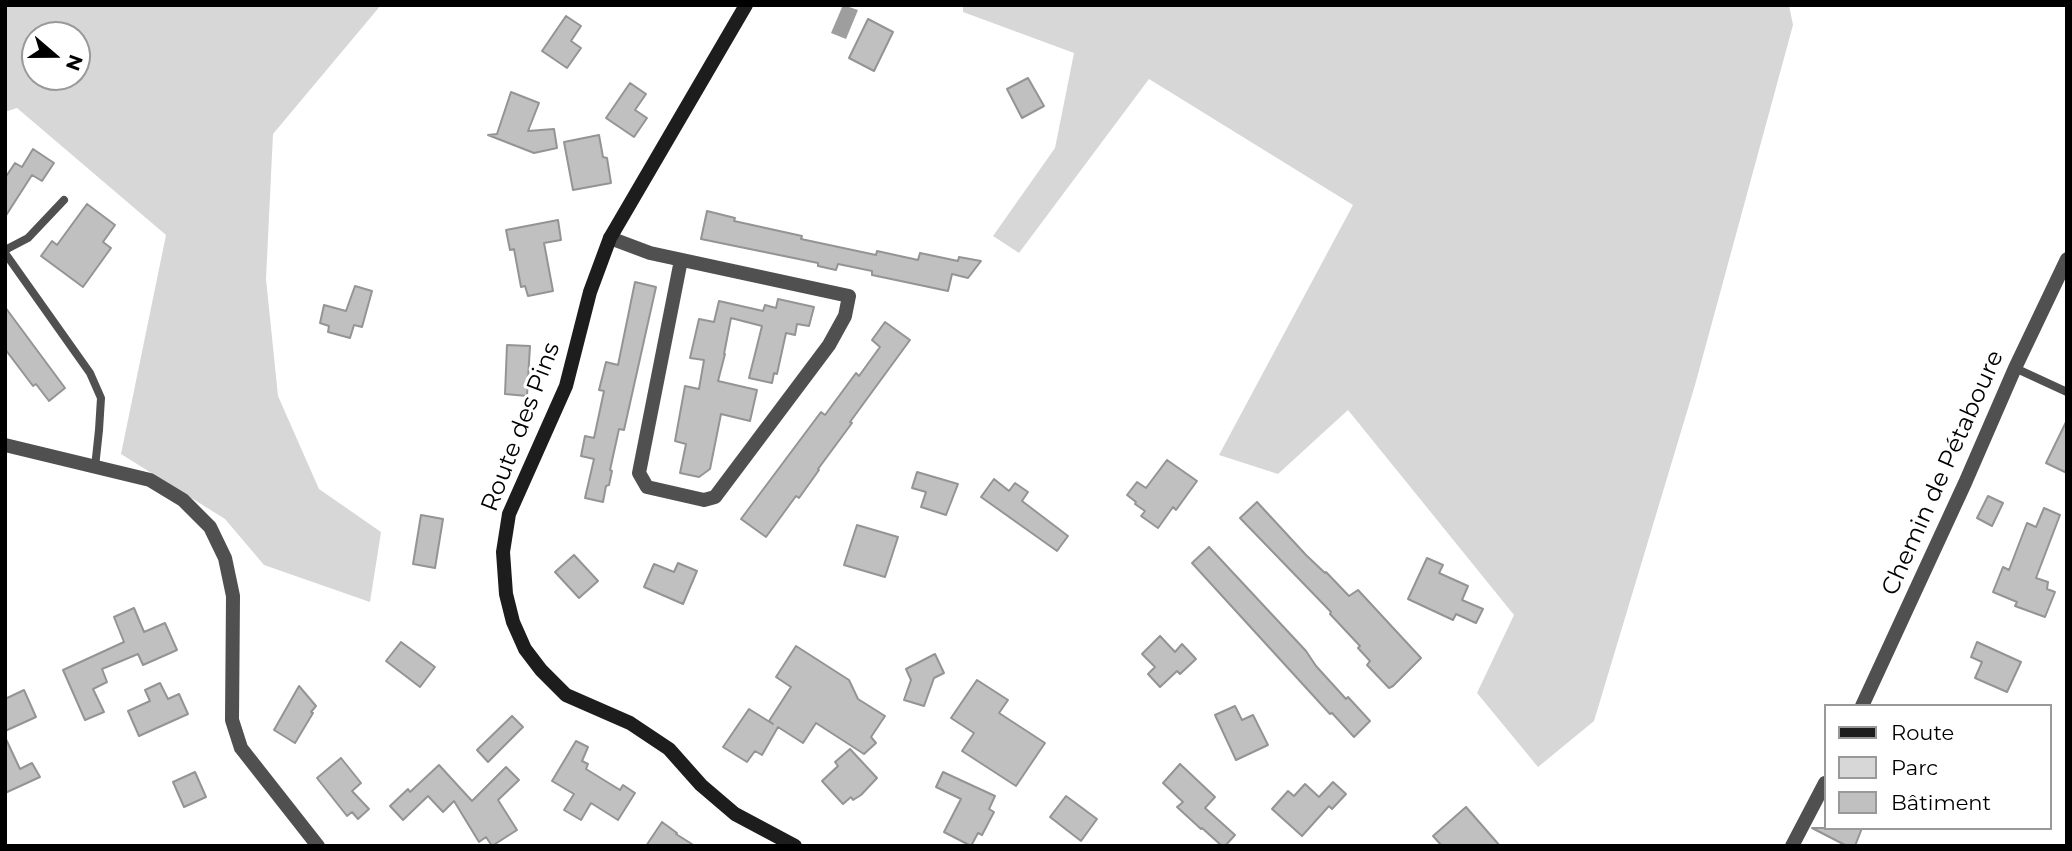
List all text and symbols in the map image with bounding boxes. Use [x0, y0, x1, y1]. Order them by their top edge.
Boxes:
north arrow [21, 21, 91, 91]
text: N [61, 52, 88, 74]
street label: Route des Pins [475, 338, 567, 516]
street label: Chemin de Pétaboure [1876, 346, 2010, 600]
legend [1824, 704, 2051, 830]
text: Route [1891, 720, 1954, 745]
text: Parc [1891, 755, 1938, 780]
text: Bâtiment [1891, 790, 1991, 815]

